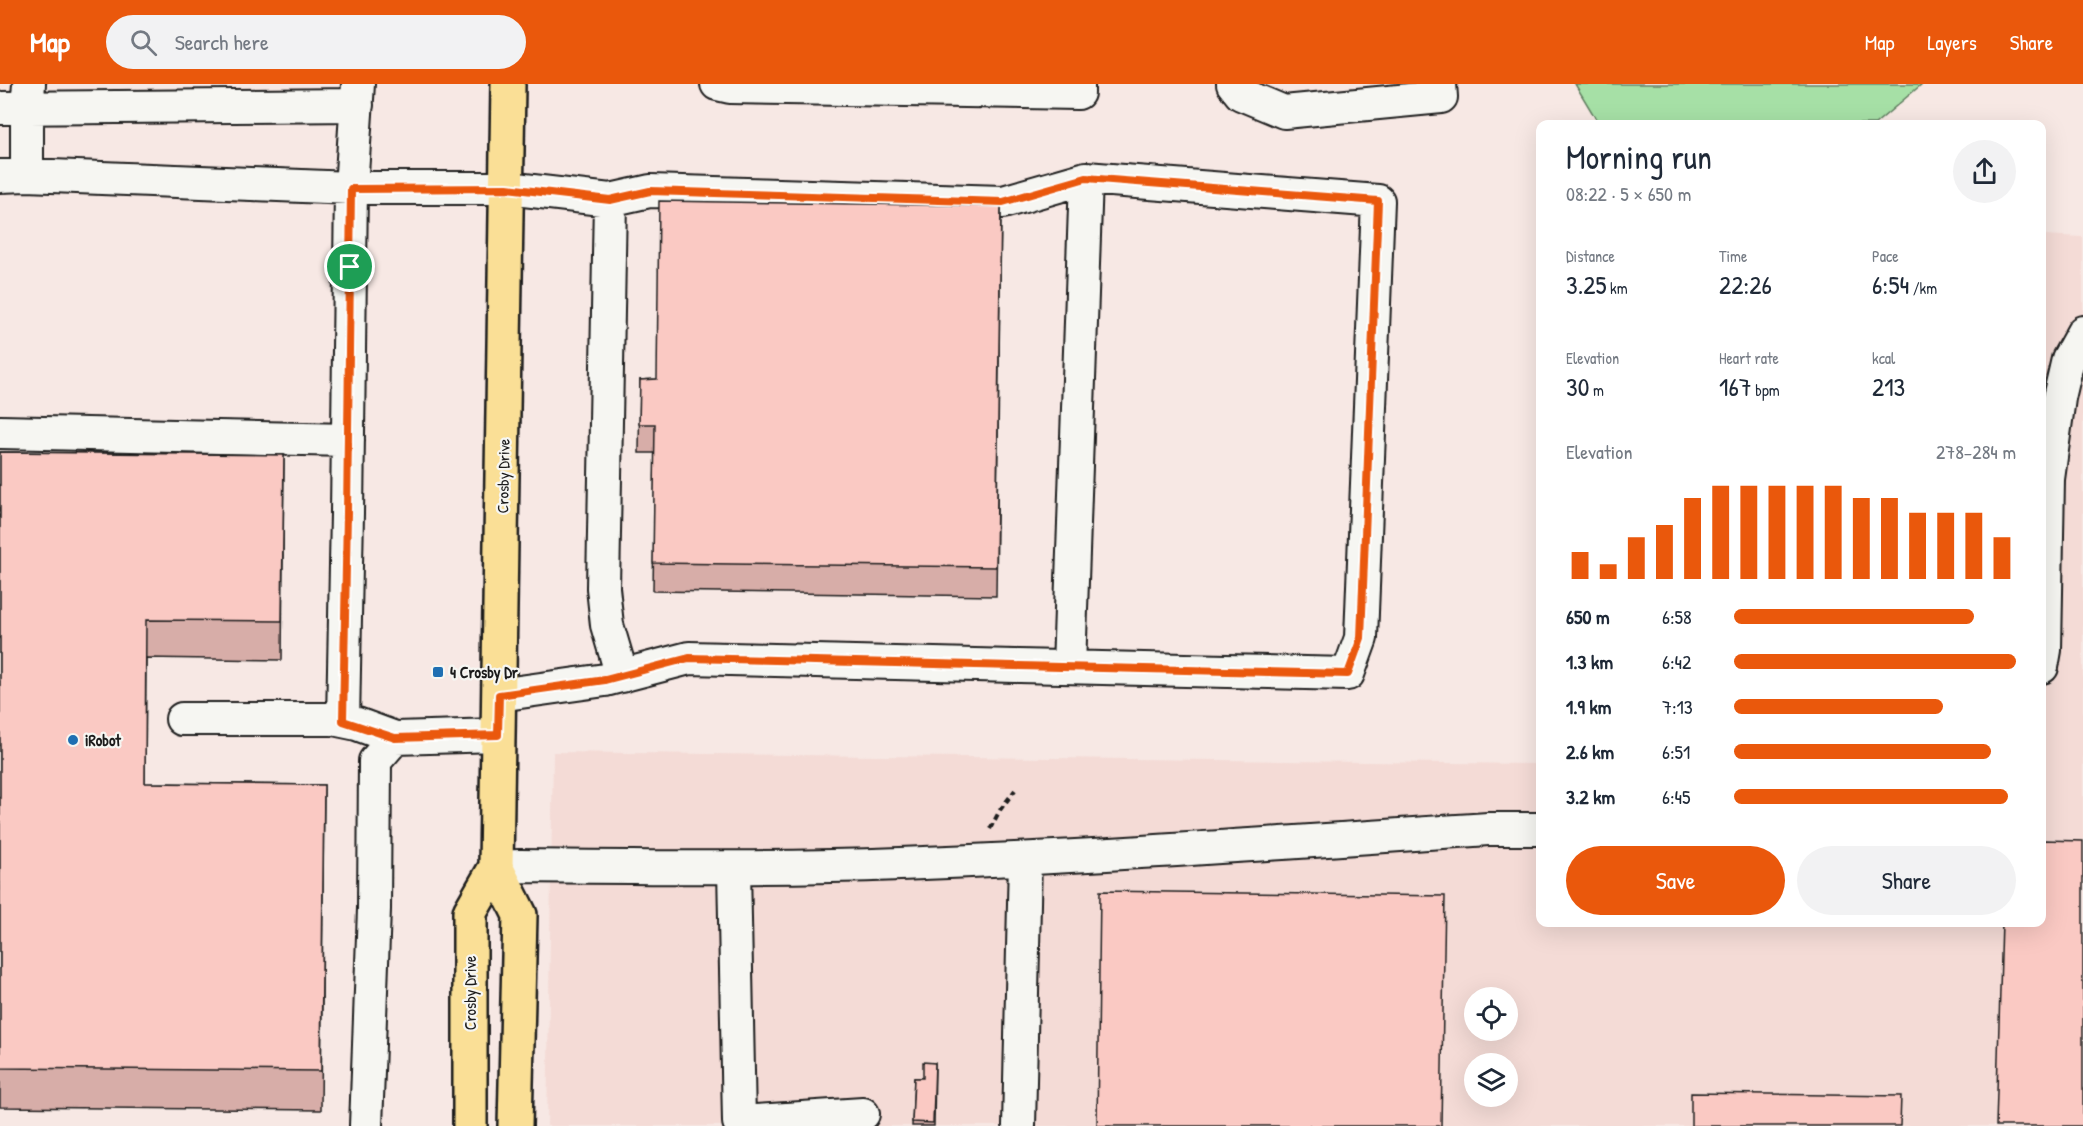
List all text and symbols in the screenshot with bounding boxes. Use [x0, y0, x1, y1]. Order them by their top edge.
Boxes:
search box [106, 15, 526, 69]
text: Map [30, 23, 70, 61]
icon: search [127, 26, 160, 59]
text: Search here [175, 27, 269, 57]
text: Map [1865, 28, 1894, 57]
text: Layers [1927, 28, 1977, 57]
text: Share [2010, 28, 2053, 57]
text: Morning run [1566, 135, 1712, 179]
button: share [1953, 140, 2016, 203]
text: 08:22 · 5 × 650 m [1566, 180, 1691, 207]
pin [324, 241, 375, 292]
text: Distance [1566, 245, 1615, 267]
text: Time [1719, 245, 1747, 267]
text: Pace [1872, 245, 1899, 267]
icon: arrive [333, 250, 366, 283]
text: 3.25 [1566, 267, 1606, 302]
text: 22:26 [1719, 267, 1772, 302]
text: 6:54 [1872, 267, 1909, 302]
text: km [1606, 277, 1628, 299]
text: /km [1909, 277, 1937, 299]
text: Elevation [1566, 347, 1619, 369]
text: Heart rate [1719, 347, 1779, 369]
text: kcal [1872, 347, 1895, 369]
text: 30 [1566, 369, 1589, 404]
text: 167 [1719, 369, 1752, 404]
text: 213 [1872, 369, 1905, 404]
text: m [1589, 379, 1604, 401]
text: bpm [1752, 379, 1780, 401]
street label: Crosby Drive [491, 438, 515, 514]
text: Elevation [1566, 438, 1632, 465]
text: 278–284 m [1936, 438, 2016, 465]
text: 650 m [1566, 603, 1610, 630]
text: 6:58 [1662, 603, 1692, 630]
text: 1.3 km [1566, 648, 1613, 675]
text: 6:42 [1662, 648, 1691, 675]
place label: 4 Crosby Dr [450, 661, 519, 684]
marker: 4 Crosby Dr [431, 665, 445, 679]
text: 1.9 km [1566, 693, 1611, 720]
text: 7:13 [1662, 693, 1693, 720]
place label: iRobot [85, 729, 121, 751]
marker: iRobot [66, 733, 80, 747]
text: 2.6 km [1566, 738, 1614, 765]
text: 6:51 [1662, 738, 1690, 765]
text: 3.2 km [1566, 783, 1615, 810]
text: 6:45 [1662, 783, 1691, 810]
button: Save [1566, 846, 1785, 915]
button: Share [1797, 846, 2016, 915]
street label: Crosby Drive [459, 955, 481, 1030]
map controls [1464, 987, 1518, 1107]
button: locate [1464, 987, 1518, 1041]
button: layers [1464, 1053, 1518, 1107]

